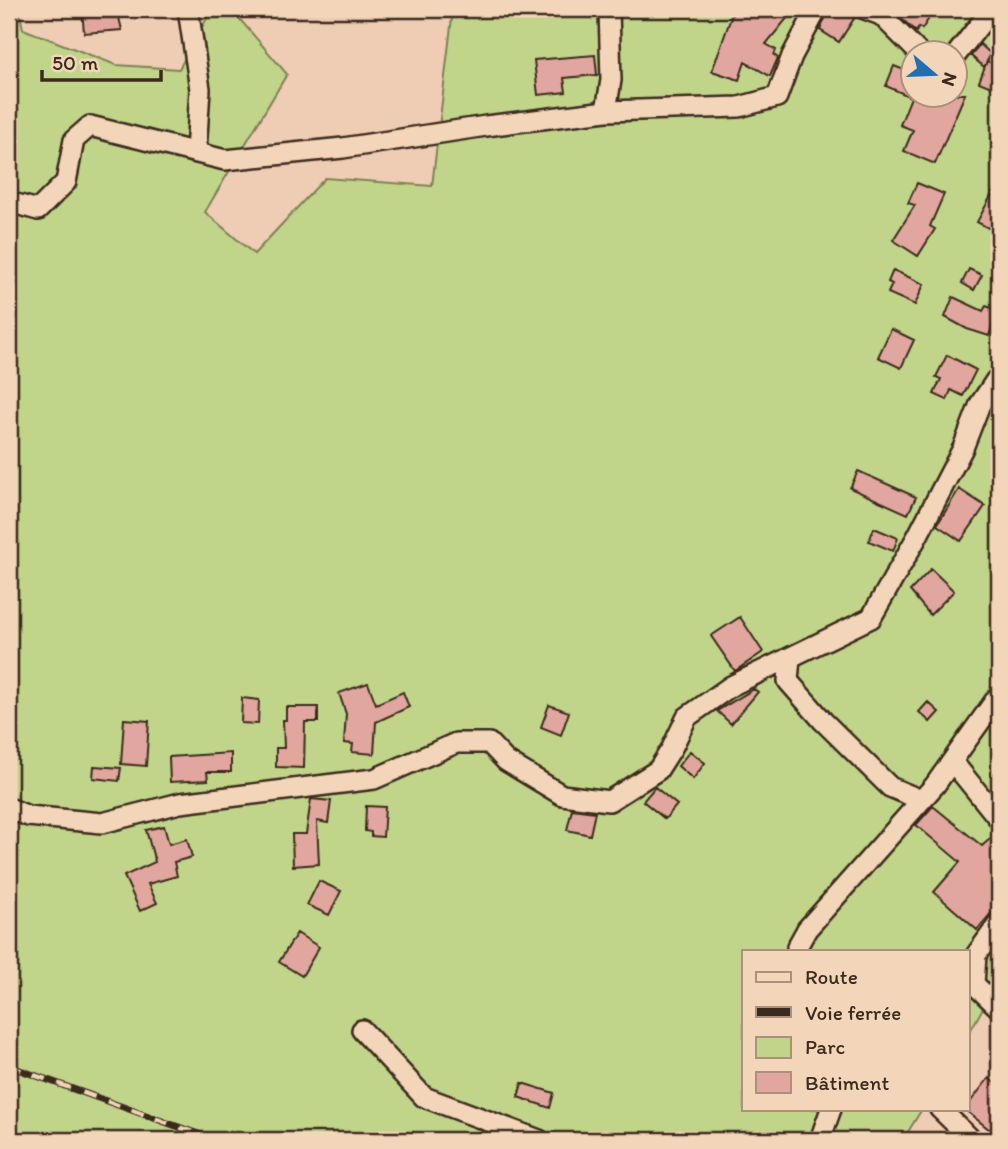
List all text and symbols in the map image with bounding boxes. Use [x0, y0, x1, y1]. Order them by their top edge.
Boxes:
scale bar [42, 38, 161, 82]
north arrow [900, 38, 970, 108]
text: 50 m [52, 50, 99, 75]
text: N [937, 70, 963, 89]
legend [742, 950, 970, 1110]
text: Route [805, 964, 858, 989]
text: Voie ferrée [805, 1000, 901, 1025]
text: Parc [805, 1034, 845, 1059]
text: Bâtiment [805, 1070, 889, 1095]

